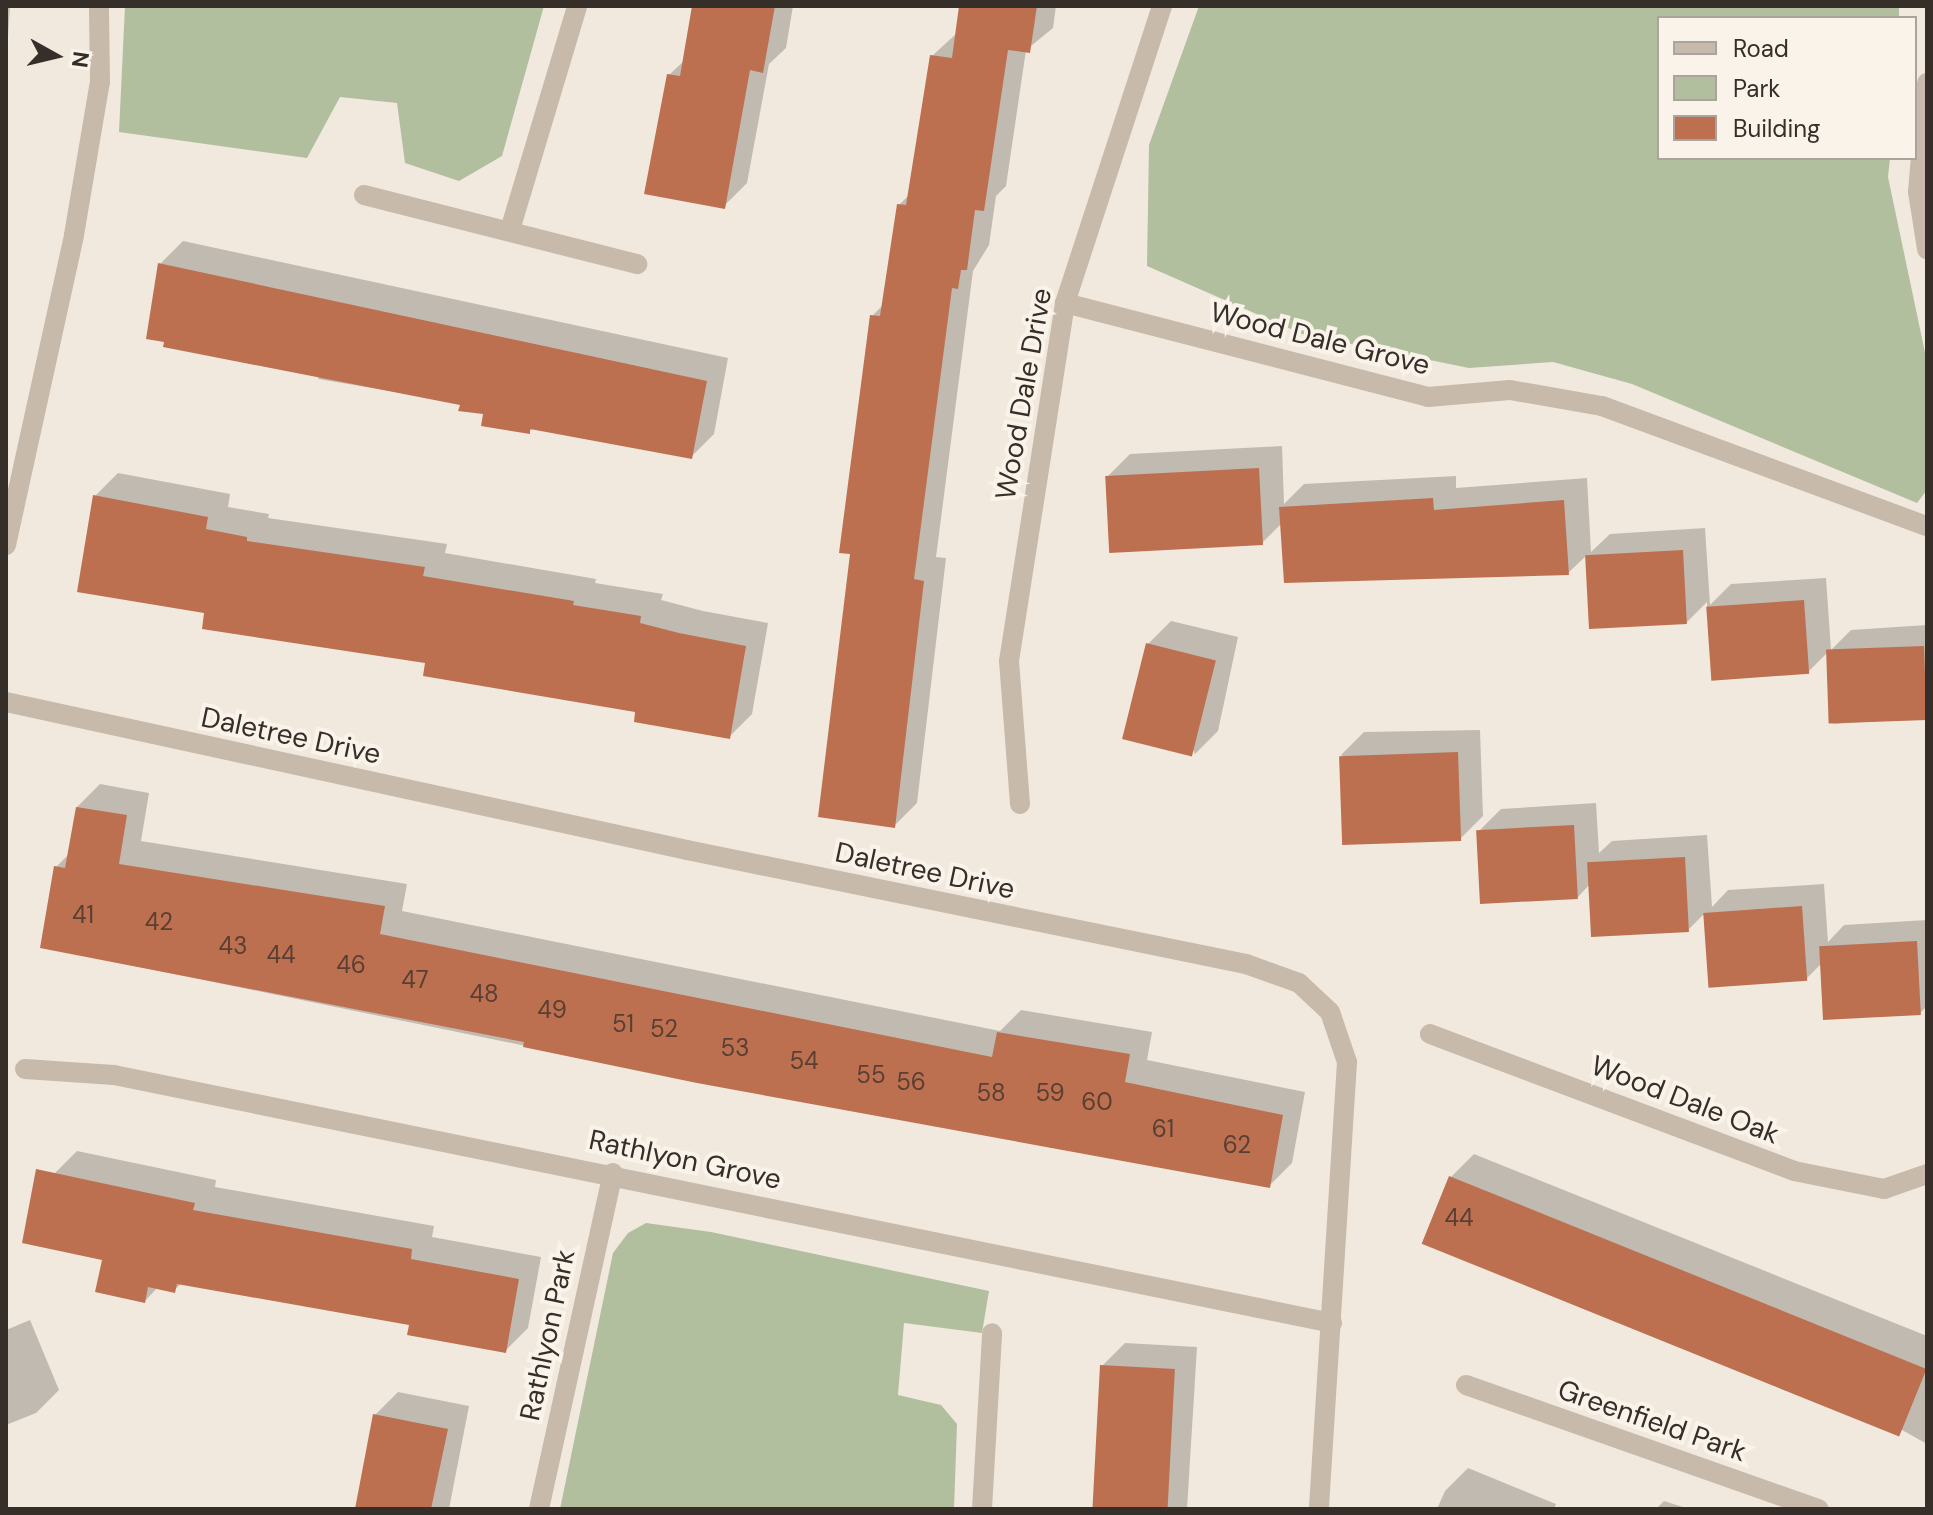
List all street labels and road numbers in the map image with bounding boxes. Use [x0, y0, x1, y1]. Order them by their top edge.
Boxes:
street label: Wood Dale Drive [989, 286, 1059, 502]
street label: Wood Dale Grove [1207, 295, 1433, 383]
street label: Daletree Drive [198, 701, 384, 771]
street label: Daletree Drive [832, 836, 1018, 906]
street label: Wood Dale Oak [1586, 1049, 1784, 1151]
street label: Rathlyon Grove [586, 1123, 784, 1197]
street label: Rathlyon Park [513, 1246, 583, 1424]
street label: Greenfield Park [1553, 1373, 1751, 1469]

